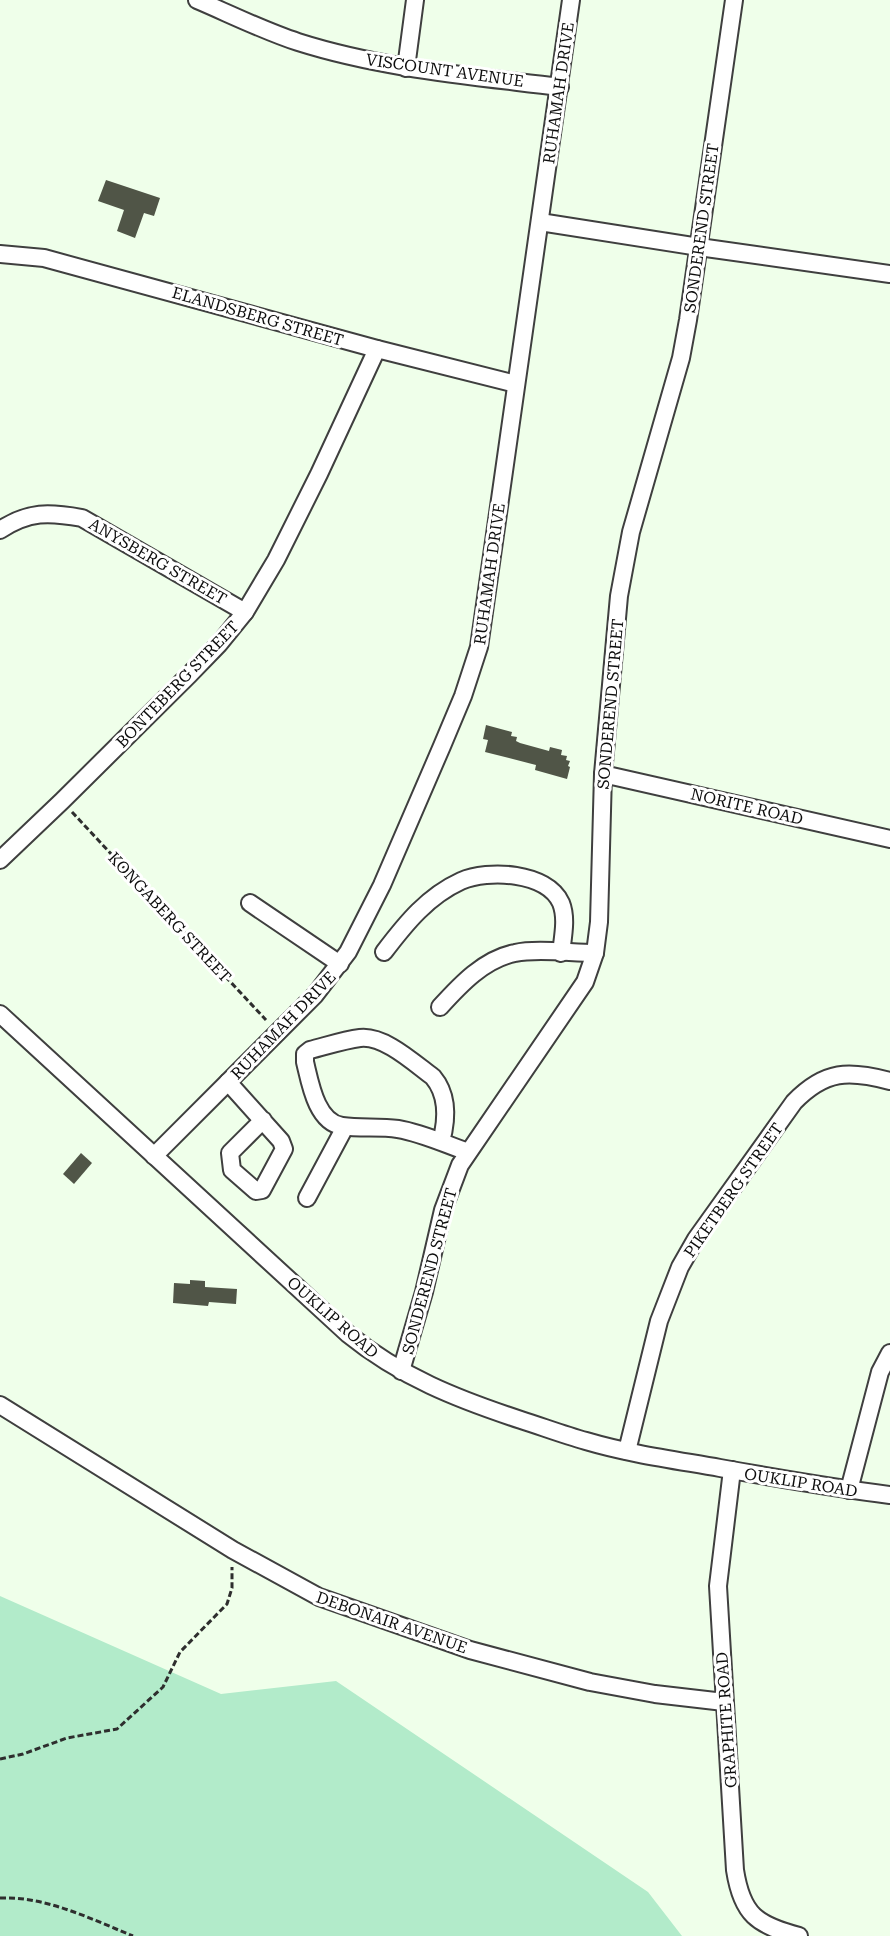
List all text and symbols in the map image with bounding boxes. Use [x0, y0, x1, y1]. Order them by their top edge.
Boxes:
street label: RUHAMAH DRIVE [539, 21, 578, 165]
street label: VISCOUNT AVENUE [365, 50, 525, 91]
street label: SONDEREND STREET [680, 142, 723, 314]
street label: ELANDSBERG STREET [170, 283, 346, 350]
street label: RUHAMAH DRIVE [470, 502, 509, 646]
street label: ANYSBERG STREET [86, 514, 230, 609]
street label: BONTEBERG STREET [112, 617, 243, 751]
street label: SONDEREND STREET [594, 618, 627, 790]
street label: NORITE ROAD [689, 784, 805, 829]
street label: KONGABERG STREET [104, 848, 235, 987]
street label: RUHAMAH DRIVE [227, 967, 340, 1083]
street label: PIKETBERG STREET [680, 1119, 787, 1261]
street label: SONDEREND STREET [398, 1186, 461, 1356]
street label: OUKLIP ROAD [283, 1273, 382, 1362]
street label: OUKLIP ROAD [743, 1464, 859, 1501]
street label: DEBONAIR AVENUE [314, 1588, 470, 1657]
street label: GRAPHITE ROAD [712, 1651, 741, 1789]

